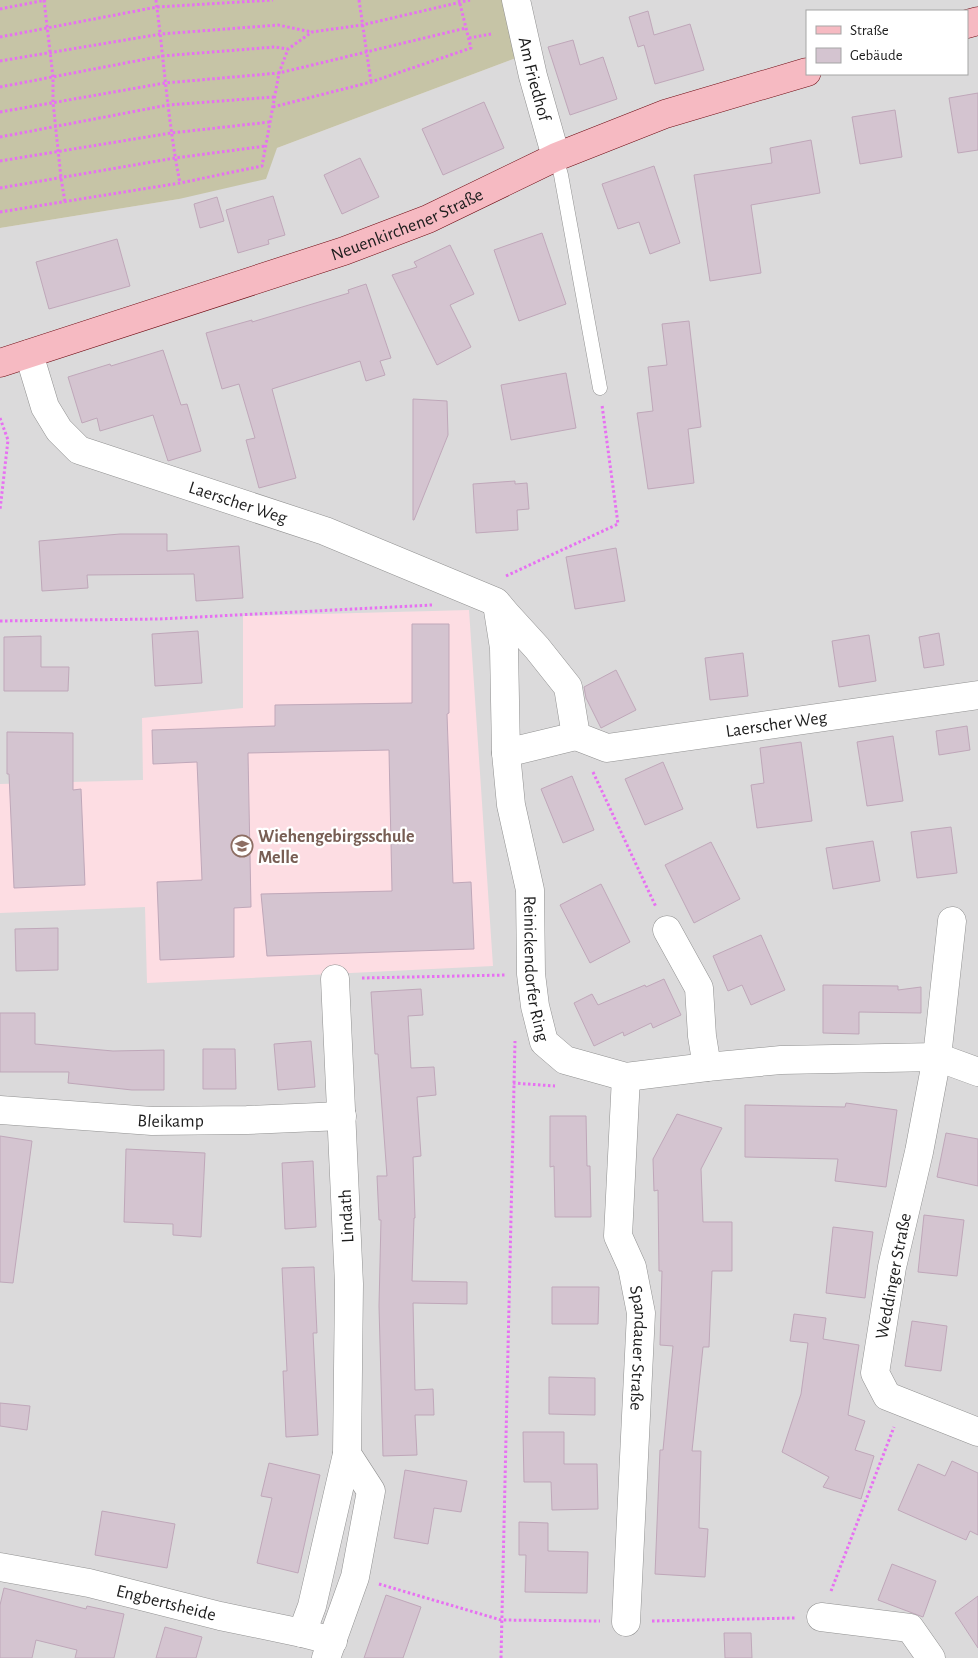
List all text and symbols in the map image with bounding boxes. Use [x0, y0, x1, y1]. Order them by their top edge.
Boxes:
legend [806, 10, 968, 75]
text: Straße [850, 23, 889, 38]
street label: Am Friedhof [515, 35, 554, 125]
text: Gebäude [850, 48, 903, 63]
street label: Neuenkirchener Straße [329, 186, 486, 265]
street label: Laerscher Weg [186, 479, 289, 528]
street label: Laerscher Weg [724, 709, 828, 741]
place label: Wiehengebirgsschule Melle [258, 828, 415, 867]
school or university icon: Wiehengebirgsschule Melle [230, 834, 254, 858]
street label: Reinickendorfer Ring [520, 896, 552, 1044]
street label: Bleikamp [137, 1112, 204, 1131]
street label: Lindath [337, 1189, 357, 1243]
street label: Weddinger Straße [873, 1212, 915, 1341]
street label: Spandauer Straße [626, 1284, 649, 1411]
street label: Engbertsheide [114, 1582, 218, 1625]

